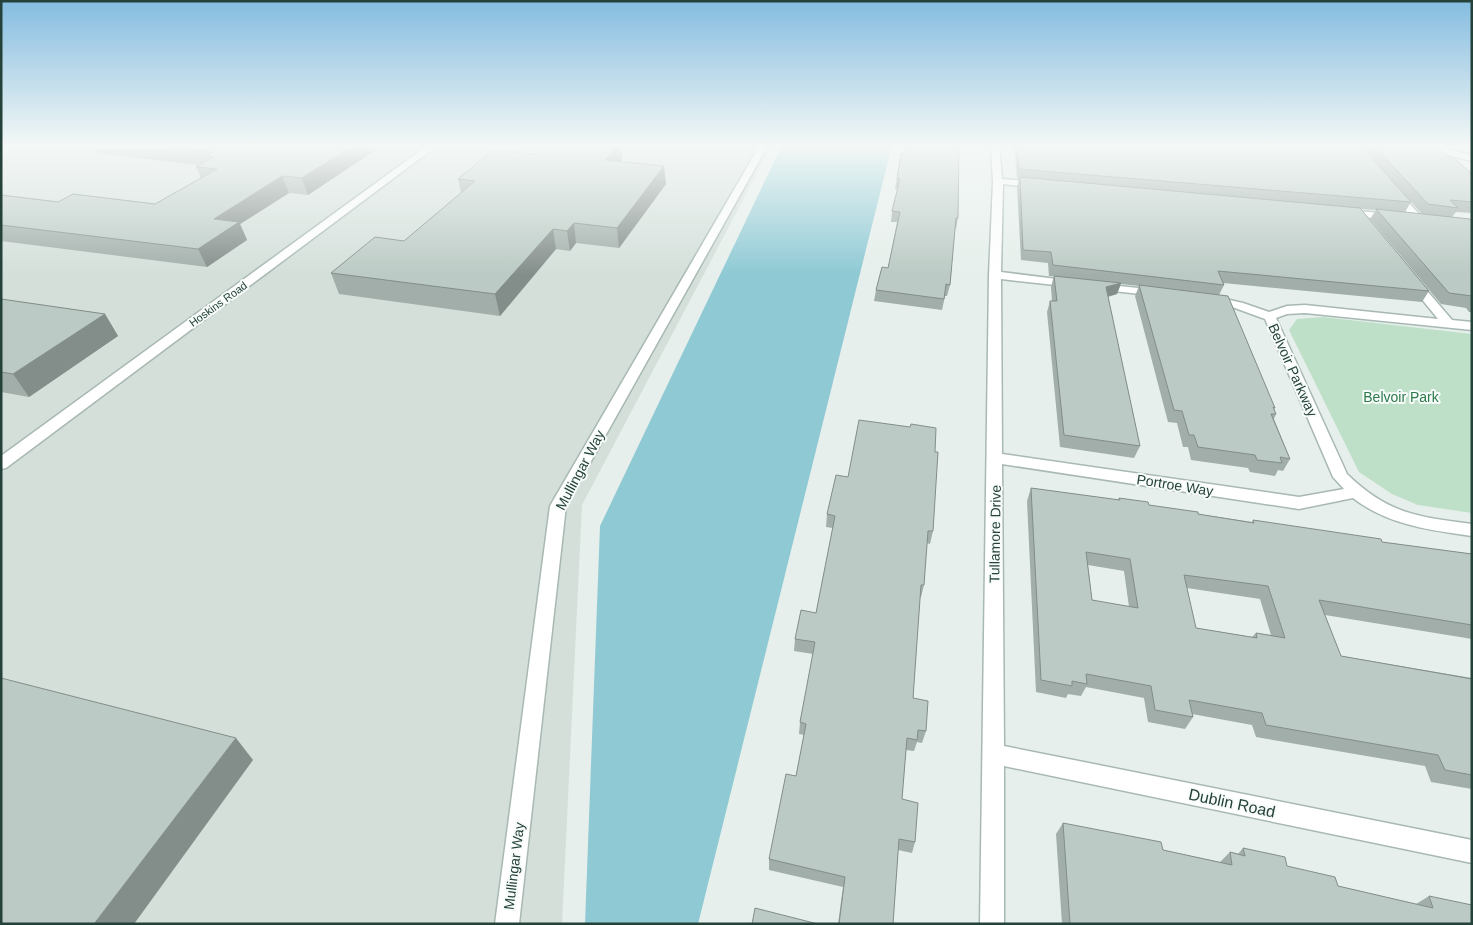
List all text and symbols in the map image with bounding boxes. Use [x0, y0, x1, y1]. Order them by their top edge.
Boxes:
street label: Hoskins Road [187, 279, 249, 329]
street label: Belvoir Parkway [1265, 321, 1321, 419]
park label: Belvoir Park [1363, 389, 1440, 405]
street label: Mullingar Way [552, 427, 608, 513]
street label: Portroe Way [1136, 471, 1214, 499]
street label: Tullamore Drive [986, 485, 1004, 583]
street label: Dublin Road [1187, 786, 1277, 820]
street label: Mullingar Way [501, 821, 527, 911]

